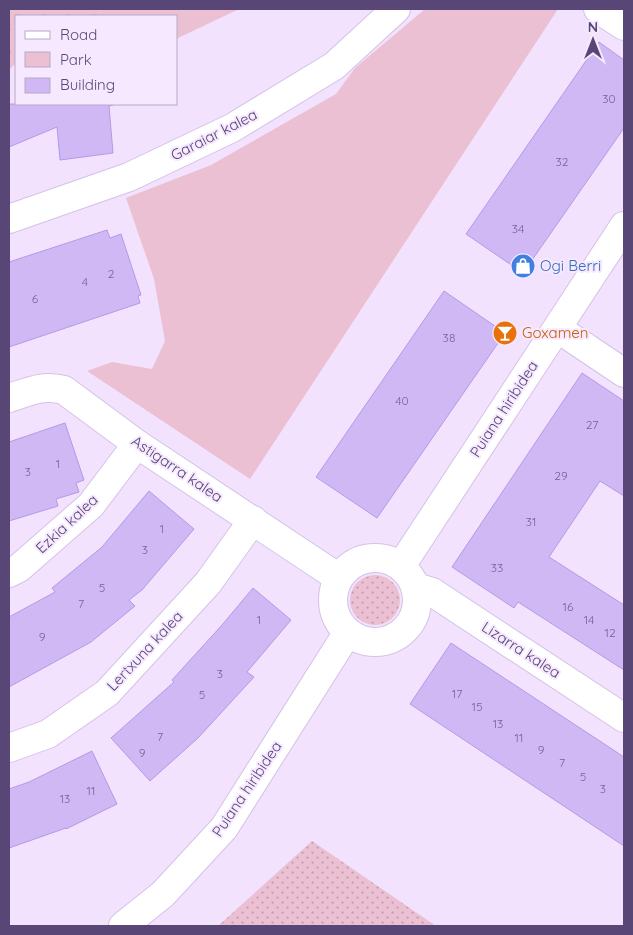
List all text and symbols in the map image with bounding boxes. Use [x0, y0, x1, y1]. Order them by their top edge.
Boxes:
legend [15, 15, 178, 105]
north arrow [568, 15, 618, 65]
text: N [588, 18, 598, 36]
text: Road [60, 25, 97, 44]
text: Park [60, 50, 92, 69]
text: Building [60, 75, 115, 94]
house number: 30 [602, 91, 616, 106]
street label: Garaiar kalea [167, 105, 260, 164]
house number: 32 [556, 154, 569, 169]
house number: 34 [512, 221, 524, 236]
shop icon: Ogi Berri [510, 253, 536, 279]
place label: Ogi Berri [540, 256, 601, 275]
house number: 2 [108, 266, 115, 281]
house number: 4 [82, 274, 88, 289]
house number: 6 [32, 291, 39, 306]
bar icon: Goxamen [492, 320, 518, 346]
place label: Goxamen [522, 323, 589, 342]
house number: 38 [443, 330, 455, 345]
street label: Puiana hiribidea [465, 357, 542, 461]
house number: 40 [395, 393, 409, 408]
house number: 27 [586, 417, 598, 432]
street label: Astigarra kalea [128, 431, 227, 506]
house number: 1 [56, 456, 60, 471]
house number: 3 [25, 464, 31, 479]
house number: 29 [554, 468, 568, 483]
street label: Ezkia kalea [32, 490, 102, 557]
house number: 31 [526, 514, 536, 529]
house number: 1 [160, 521, 164, 536]
house number: 3 [142, 542, 148, 557]
house number: 33 [491, 560, 503, 575]
house number: 5 [99, 580, 105, 595]
house number: 7 [78, 596, 84, 611]
house number: 16 [563, 599, 574, 614]
street label: Lertxuna kalea [103, 607, 187, 695]
house number: 1 [257, 612, 261, 627]
house number: 14 [584, 612, 594, 627]
street label: Lizarra kalea [478, 617, 564, 682]
house number: 12 [604, 625, 616, 640]
house number: 9 [39, 629, 46, 644]
house number: 3 [217, 666, 223, 681]
house number: 17 [452, 686, 462, 701]
house number: 5 [199, 687, 205, 702]
house number: 15 [472, 699, 482, 714]
house number: 13 [493, 716, 503, 731]
house number: 7 [157, 729, 163, 744]
house number: 11 [515, 730, 523, 745]
street label: Puiana hiribidea [208, 737, 286, 840]
house number: 9 [538, 742, 545, 757]
house number: 9 [139, 745, 146, 760]
house number: 7 [559, 755, 565, 770]
house number: 5 [580, 769, 586, 784]
house number: 3 [600, 781, 606, 796]
house number: 11 [87, 783, 95, 798]
house number: 13 [60, 791, 70, 806]

